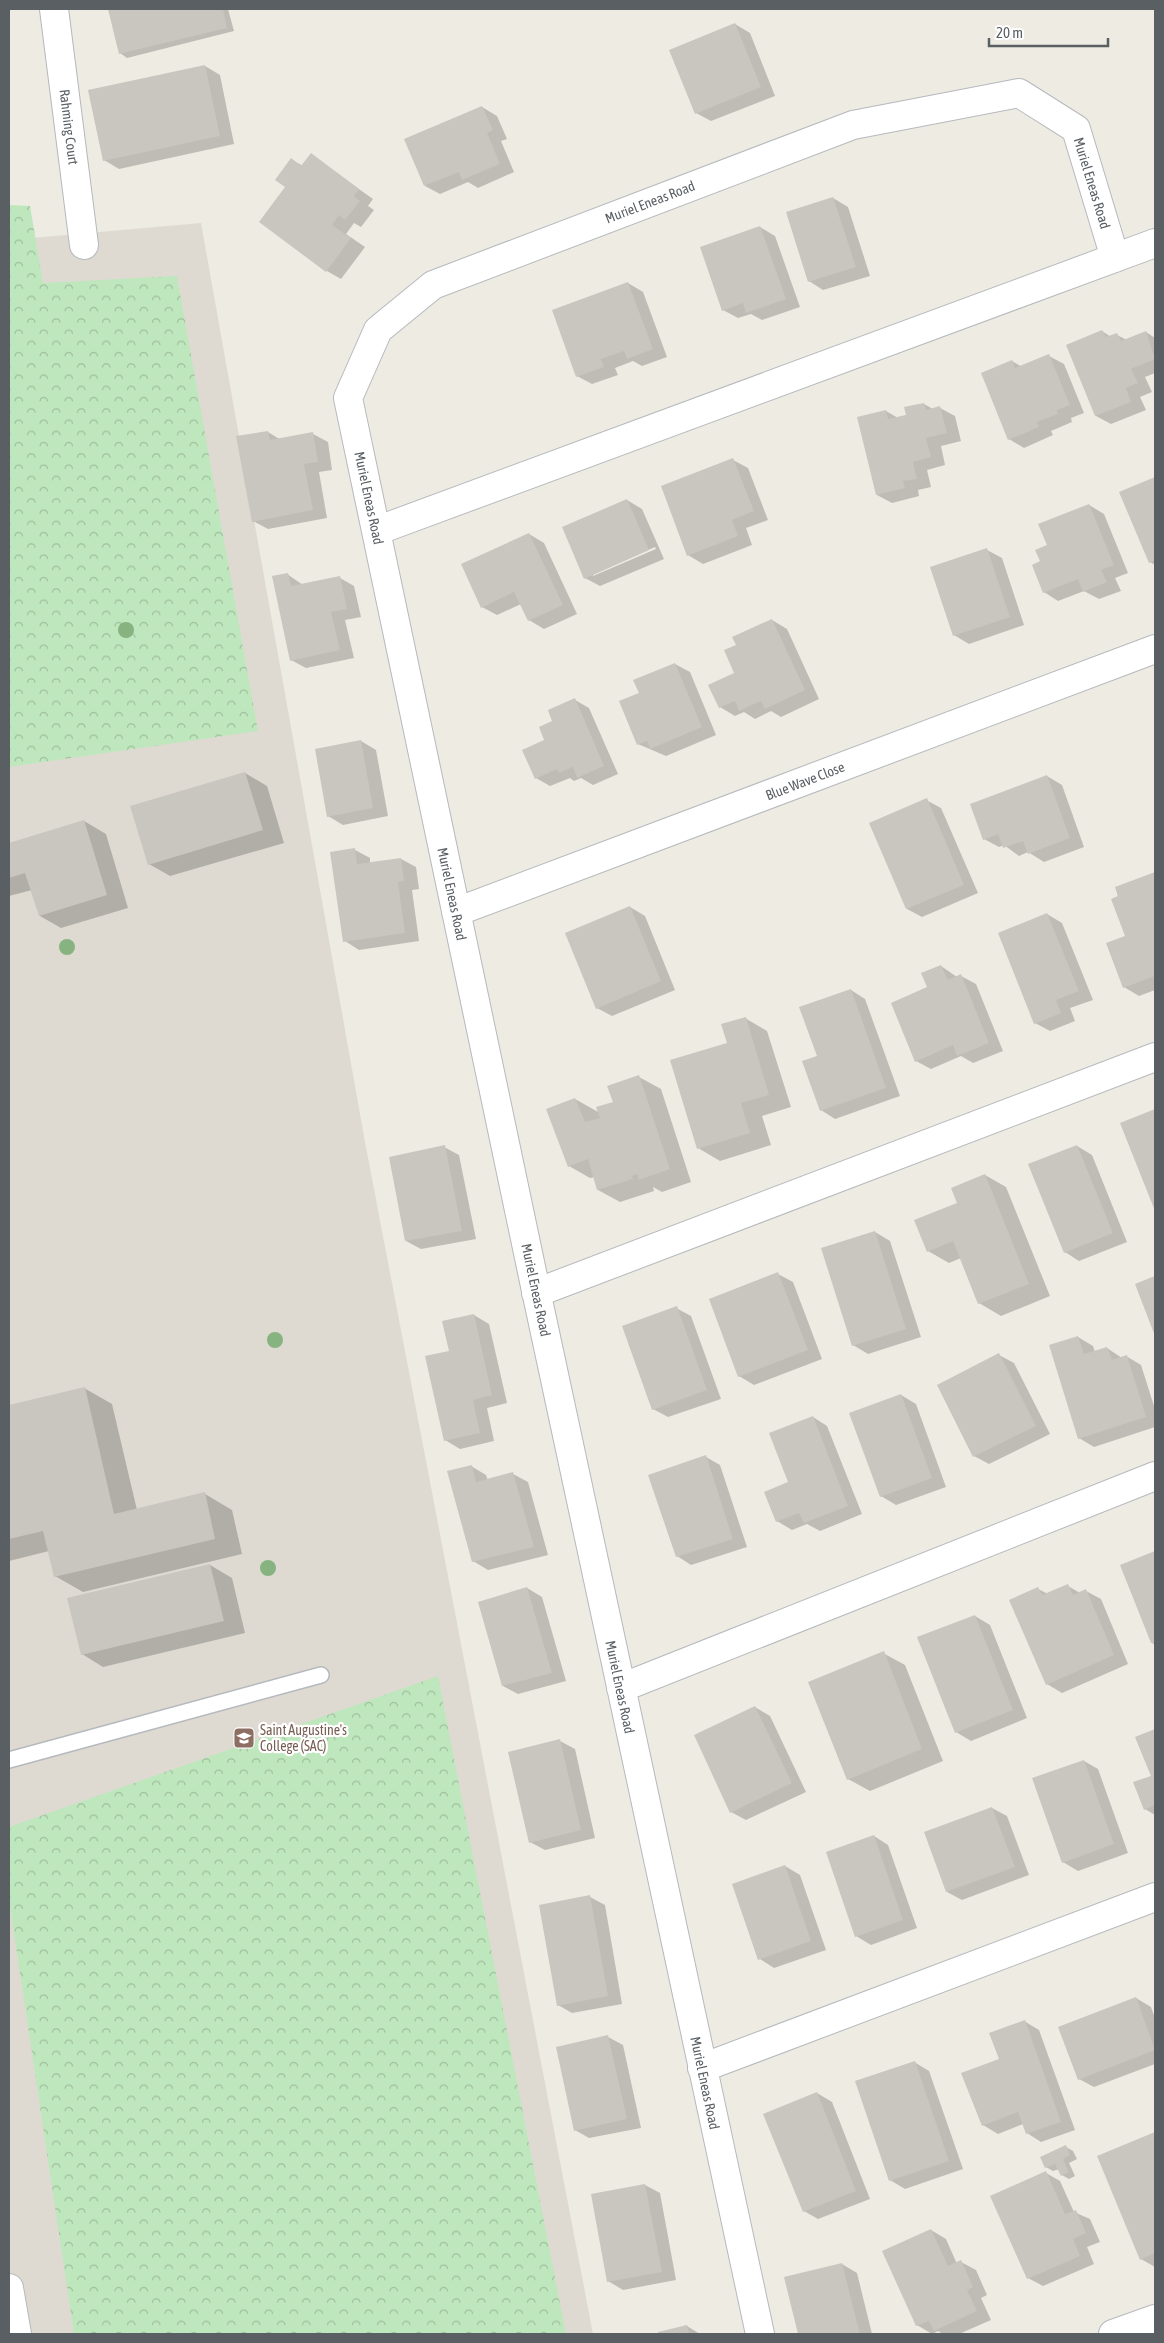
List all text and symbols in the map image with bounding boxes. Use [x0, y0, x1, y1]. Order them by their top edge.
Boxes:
scale bar [989, 15, 1108, 47]
text: 20 m [996, 24, 1023, 41]
street label: Rahming Court [56, 88, 82, 166]
street label: Muriel Eneas Road [1071, 135, 1113, 231]
street label: Muriel Eneas Road [603, 178, 697, 226]
street label: Muriel Eneas Road [351, 450, 387, 546]
street label: Blue Wave Close [763, 759, 847, 803]
street label: Muriel Eneas Road [434, 846, 470, 942]
street label: Muriel Eneas Road [518, 1242, 554, 1338]
street label: Muriel Eneas Road [602, 1639, 638, 1735]
place label: Saint Augustine's College (SAC) [260, 1722, 347, 1754]
school or university icon: Saint Augustine's College (SAC) [232, 1726, 256, 1750]
street label: Muriel Eneas Road [687, 2035, 723, 2131]

